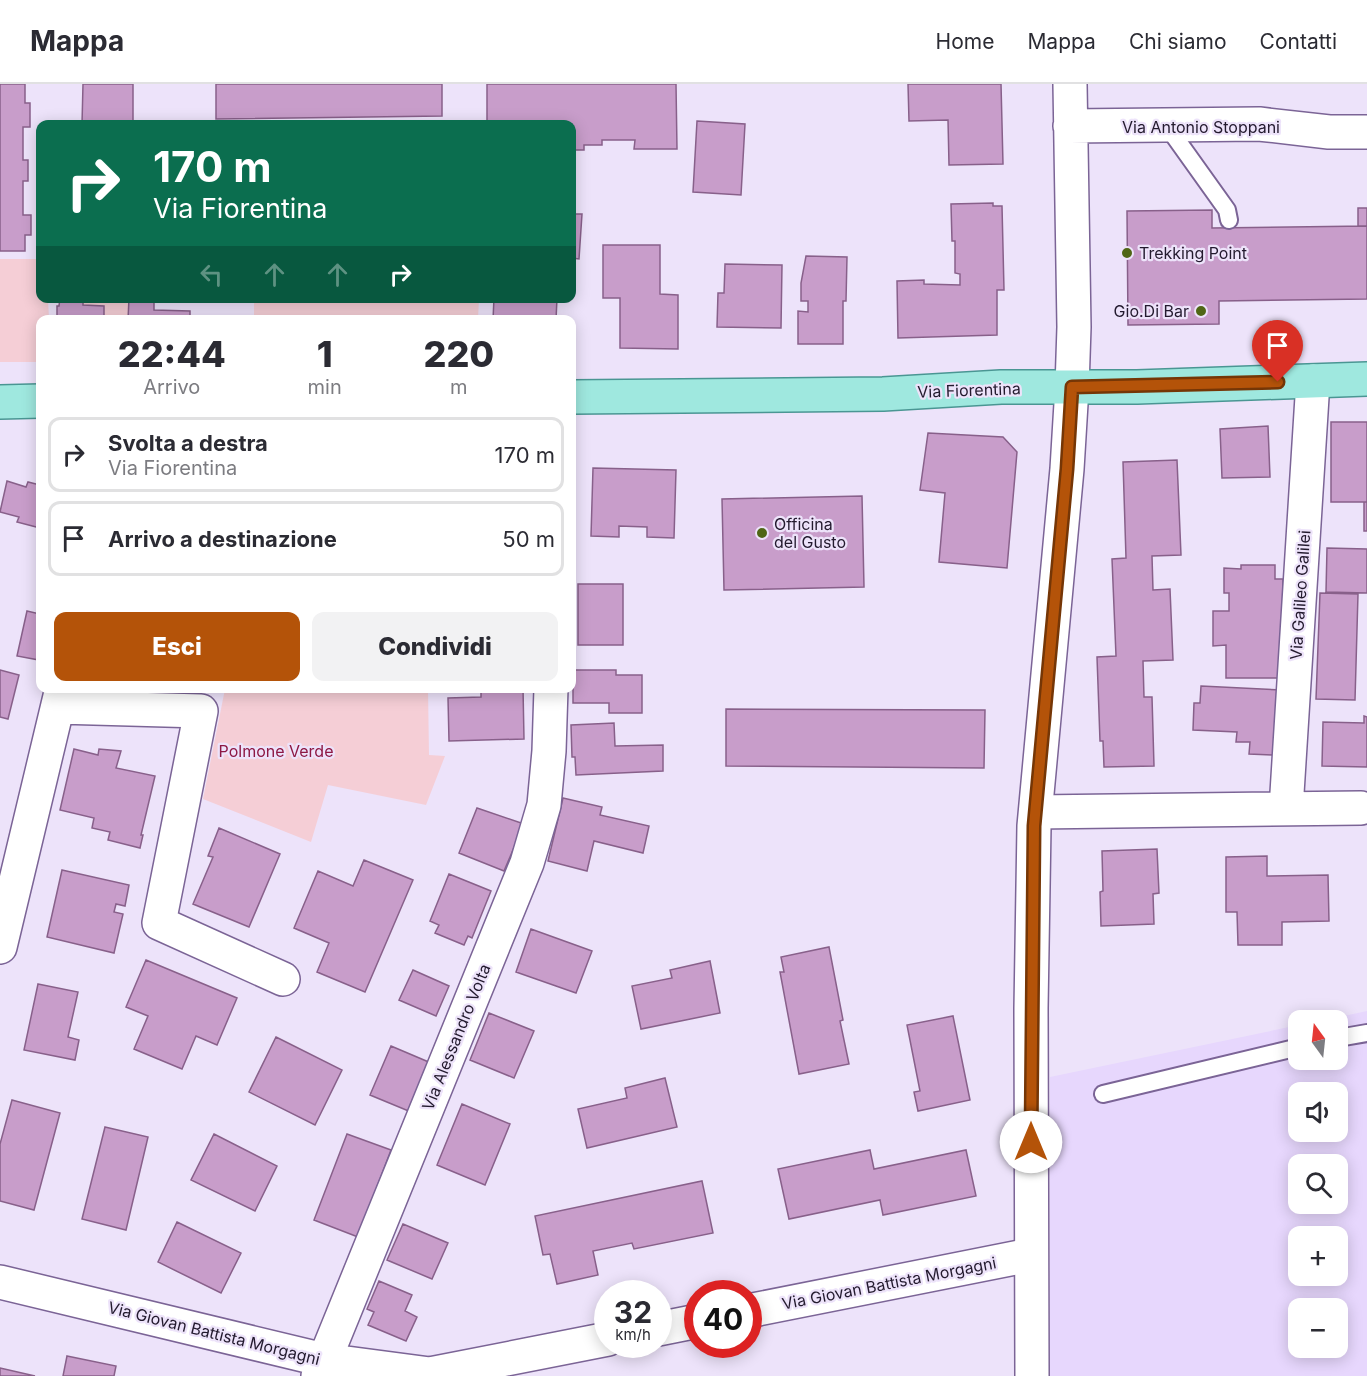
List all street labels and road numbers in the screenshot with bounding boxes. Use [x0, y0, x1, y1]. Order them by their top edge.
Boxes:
street label: Via Antonio Stoppani [1122, 117, 1280, 137]
street label: Via Fiorentina [917, 378, 1021, 402]
street label: Via Galileo Galilei [1285, 529, 1315, 661]
street label: Via Alessandro Volta [418, 961, 494, 1113]
street label: Via Giovan Battista Morgagni [780, 1252, 998, 1314]
street label: Via Giovan Battista Morgagni [106, 1297, 322, 1369]

